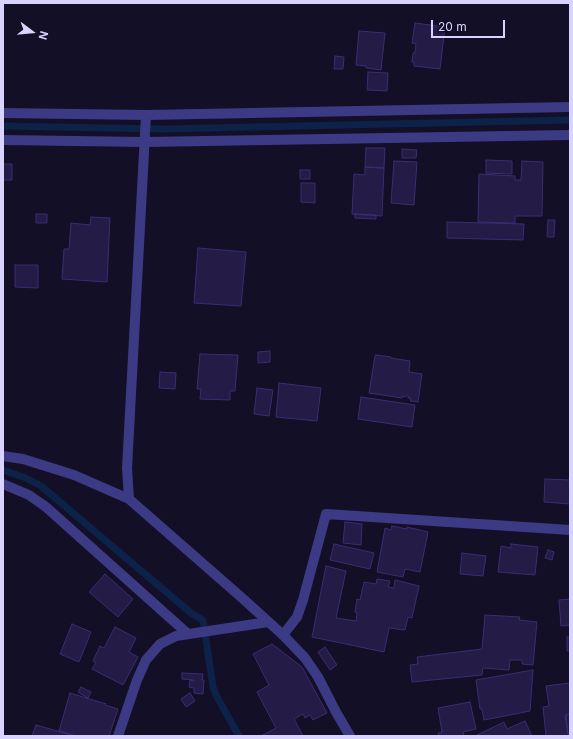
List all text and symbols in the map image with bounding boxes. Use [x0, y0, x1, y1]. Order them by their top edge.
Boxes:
north arrow [12, 12, 52, 52]
scale bar [433, 12, 507, 38]
text: 20 m [438, 19, 467, 34]
text: N [36, 29, 51, 41]

